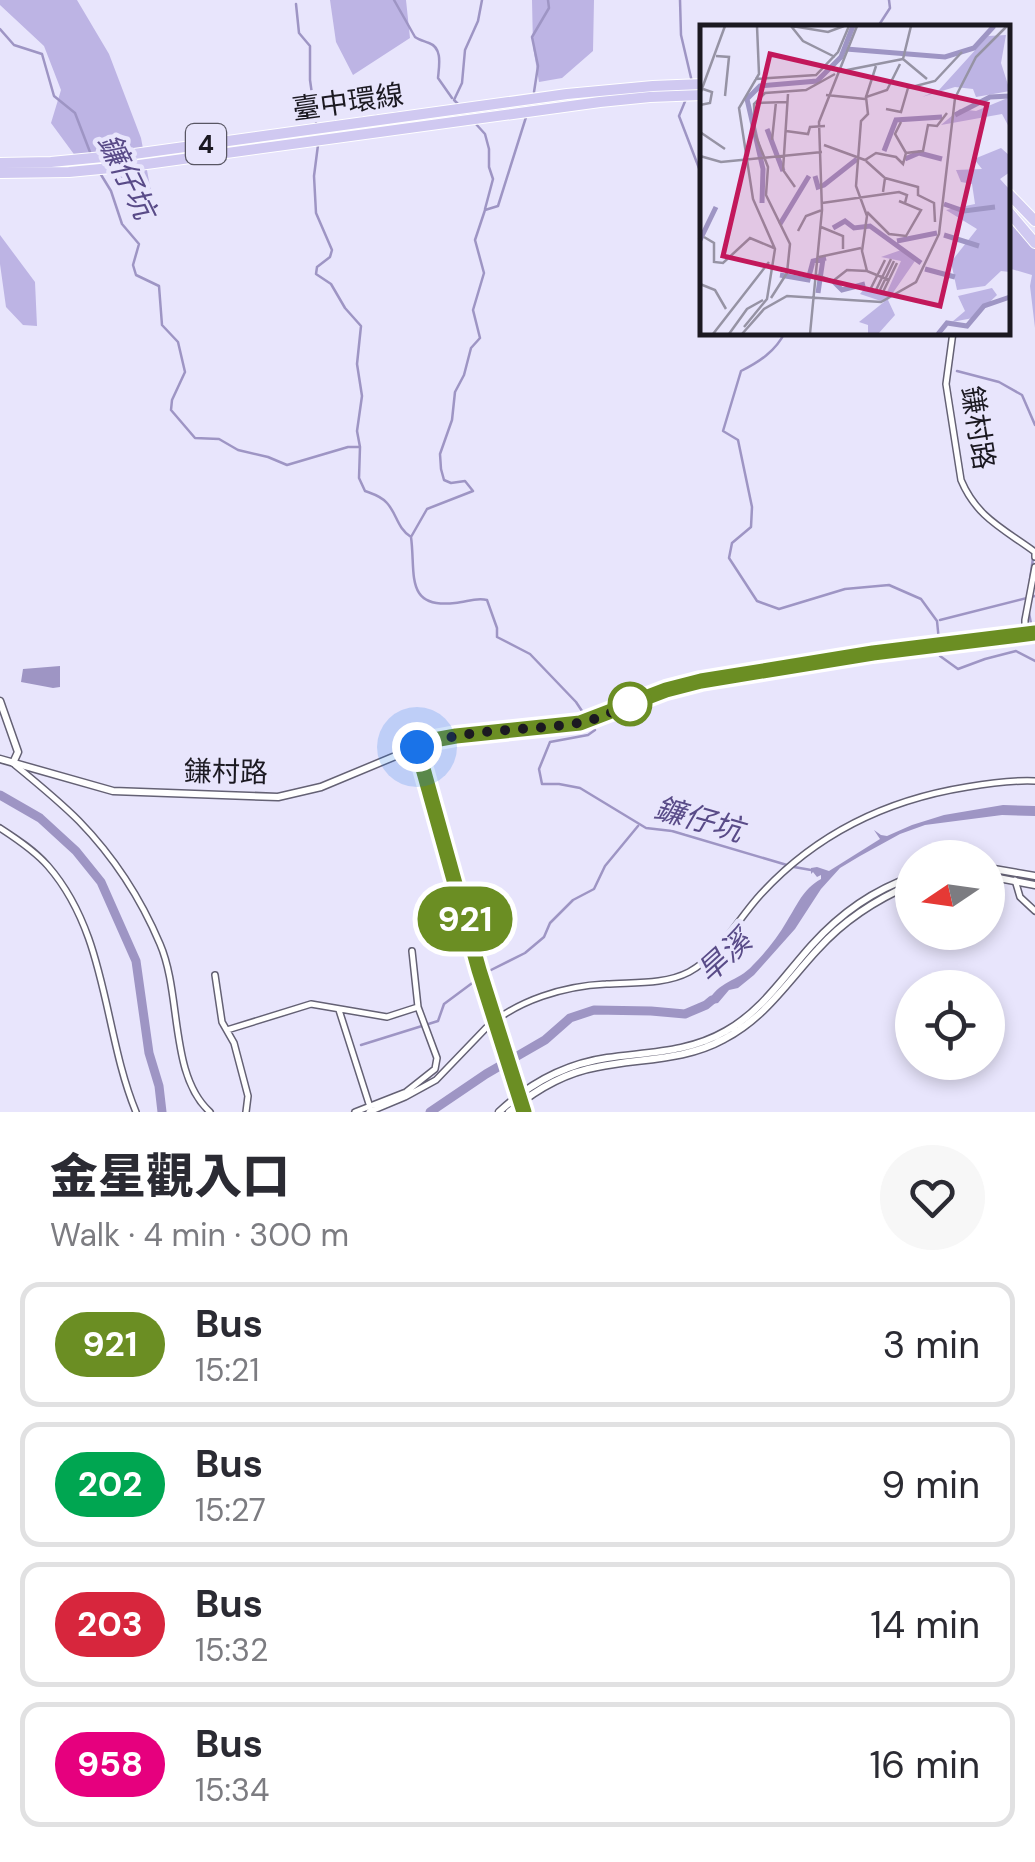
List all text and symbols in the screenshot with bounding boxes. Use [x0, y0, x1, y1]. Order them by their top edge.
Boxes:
inset map [700, 25, 1010, 335]
street label: 臺中環線 [290, 76, 406, 128]
road number: 4 [186, 124, 226, 164]
water label: 鐮仔坑 [90, 127, 166, 229]
street label: 鎌村路 [953, 384, 1003, 472]
unlabelled marker [609, 683, 651, 725]
your location [392, 722, 442, 772]
street label: 鎌村路 [184, 753, 268, 791]
water label: 鐮仔坑 [650, 788, 751, 851]
north arrow [895, 840, 1005, 950]
map controls [895, 840, 1005, 1080]
line badge: 921 [408, 886, 522, 952]
text: 921 [438, 896, 492, 942]
water label: 旱溪 [689, 919, 762, 991]
button: locate [895, 970, 1005, 1080]
text: 金星觀入口 [50, 1145, 290, 1208]
button: heart [880, 1145, 985, 1250]
text: Walk · 4 min · 300 m [50, 1214, 349, 1256]
text: Bus [195, 1299, 263, 1349]
text: 3 min [883, 1320, 980, 1370]
text: 921 [83, 1321, 137, 1367]
text: 15:21 [195, 1349, 259, 1391]
text: Bus [195, 1439, 263, 1489]
text: 9 min [881, 1460, 980, 1510]
text: 202 [78, 1461, 142, 1507]
text: 15:27 [195, 1489, 266, 1531]
text: Bus [195, 1579, 263, 1629]
text: 14 min [870, 1600, 980, 1650]
text: 203 [77, 1601, 143, 1647]
text: 15:32 [195, 1629, 268, 1671]
text: Bus [195, 1719, 263, 1769]
text: 16 min [869, 1740, 980, 1790]
text: 958 [77, 1741, 143, 1787]
text: 15:34 [195, 1769, 269, 1811]

